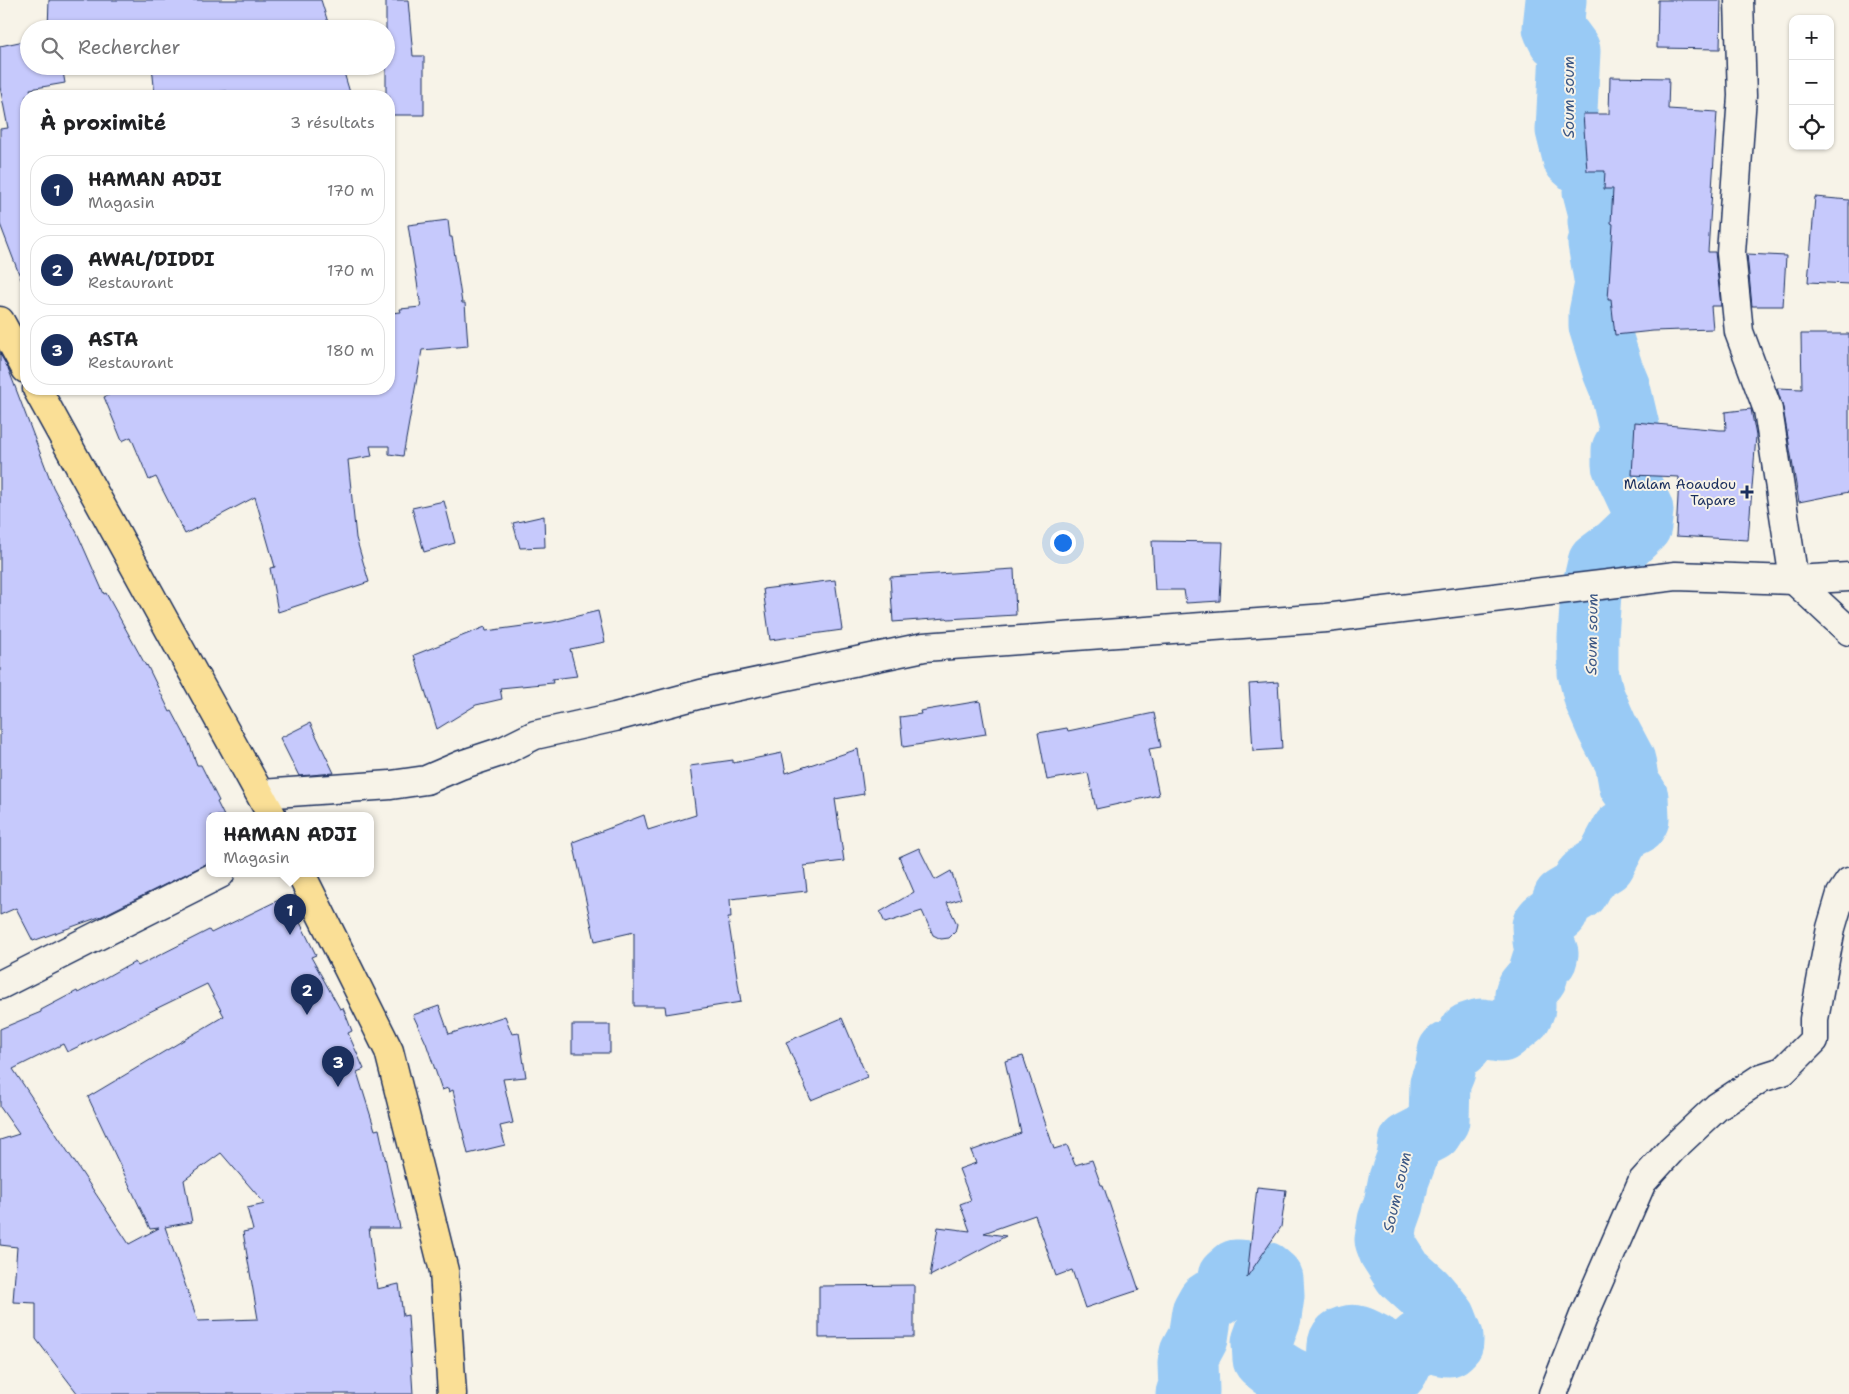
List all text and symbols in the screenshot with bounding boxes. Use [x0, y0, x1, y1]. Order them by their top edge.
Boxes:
map controls [1789, 15, 1834, 150]
button: + [1789, 15, 1834, 60]
search box [20, 20, 395, 75]
icon: search [38, 34, 66, 62]
text: Rechercher [78, 35, 181, 60]
water label: Soum soum [1559, 56, 1579, 138]
button: − [1789, 60, 1834, 105]
button: locate [1789, 105, 1834, 150]
text: À proximité [40, 109, 166, 137]
text: 3 résultats [290, 112, 375, 133]
text: HAMAN ADJI [88, 167, 222, 192]
text: 1 [53, 180, 61, 201]
text: 170 m [327, 180, 374, 201]
text: Magasin [88, 192, 154, 213]
text: AWAL/DIDDI [88, 247, 215, 272]
text: 2 [51, 260, 63, 281]
text: 170 m [327, 260, 374, 281]
text: Restaurant [88, 272, 174, 293]
text: ASTA [88, 327, 138, 352]
text: 3 [51, 340, 63, 361]
text: 180 m [326, 340, 374, 361]
text: Restaurant [88, 352, 174, 373]
place label: Malam Aoaudou Tapare [1624, 475, 1736, 509]
marker: Malam Aoaudou Tapare [1740, 485, 1754, 499]
your location [1050, 530, 1076, 556]
water label: Soum soum [1581, 593, 1603, 675]
popup [206, 812, 374, 877]
text: HAMAN ADJI [223, 822, 357, 847]
text: Magasin [223, 847, 290, 868]
pin: 1 [274, 894, 306, 935]
pin: 2 [291, 974, 323, 1015]
pin: 3 [322, 1046, 354, 1087]
water label: Soum soum [1378, 1150, 1416, 1234]

